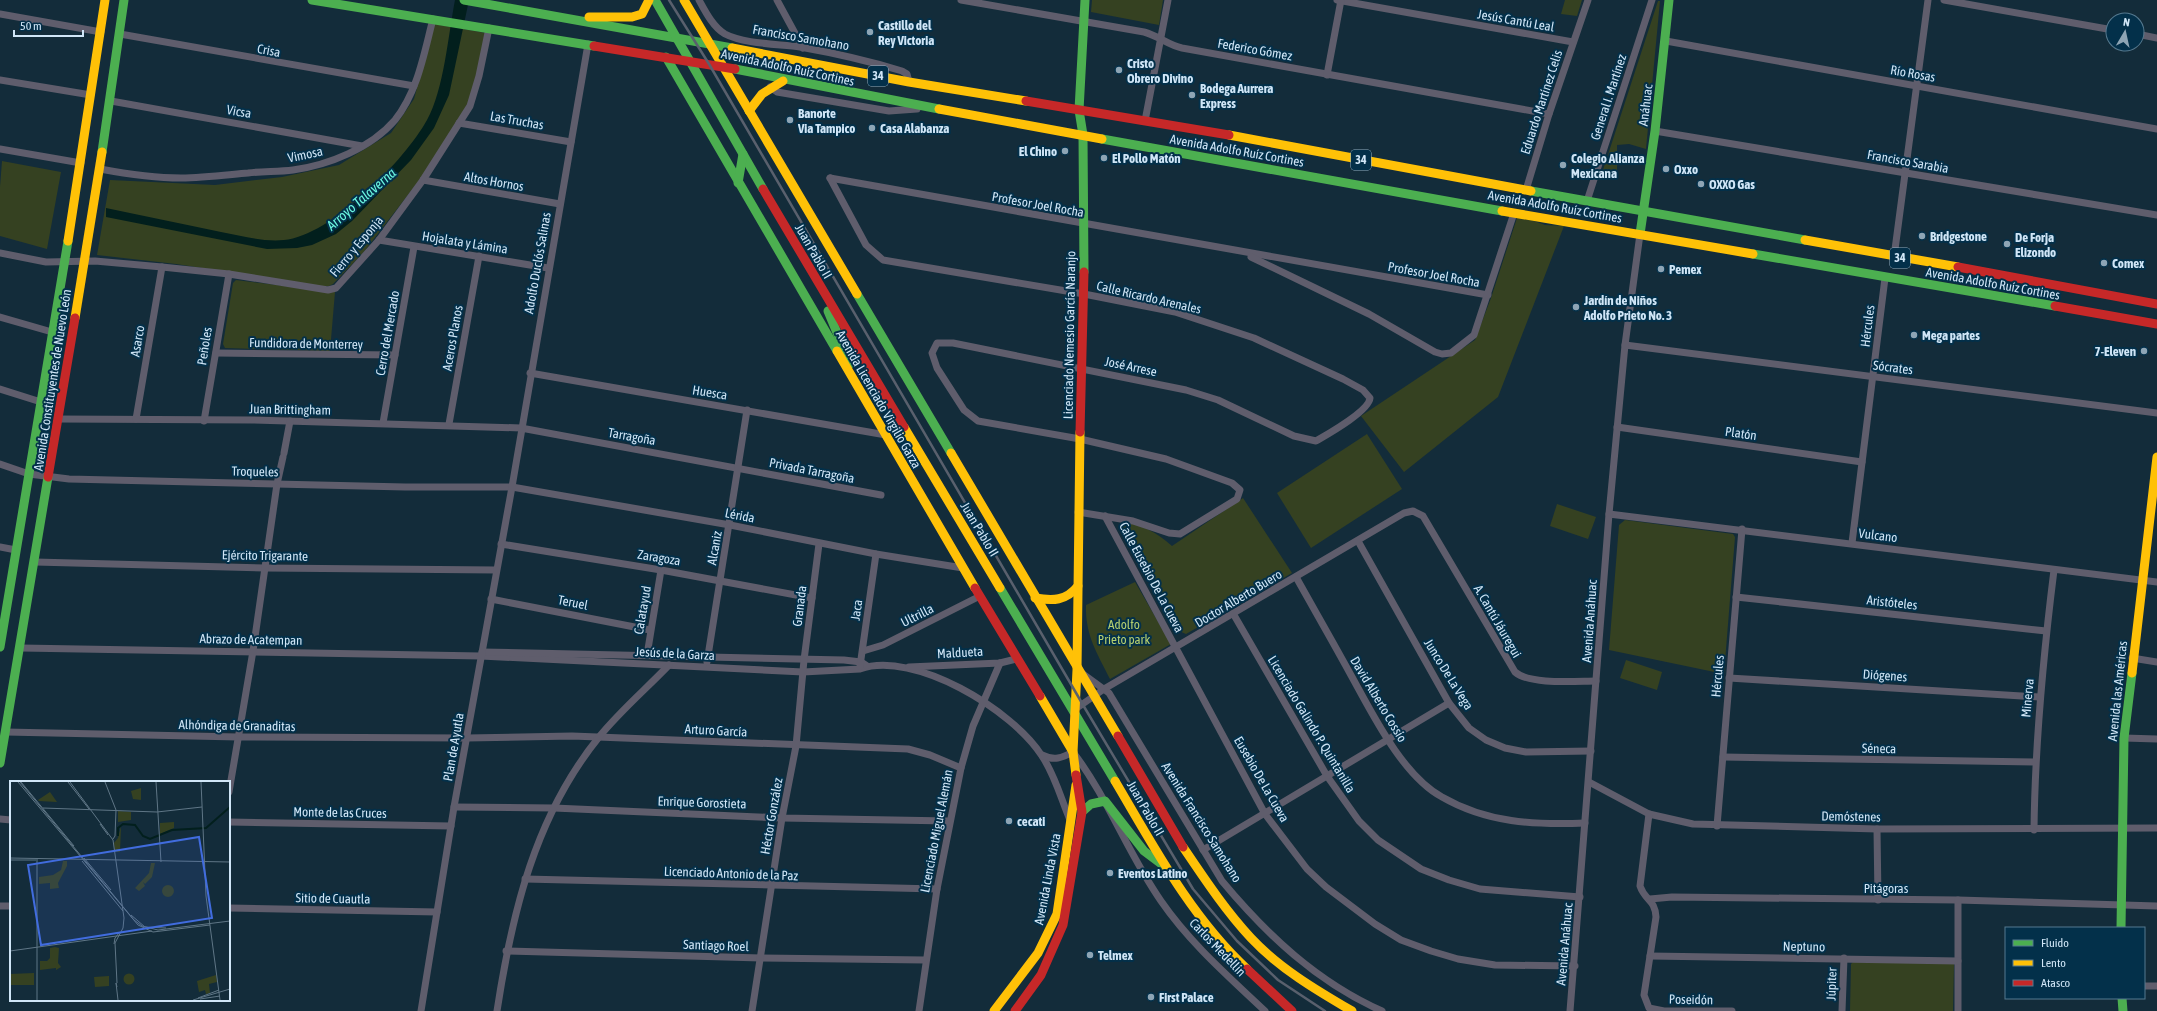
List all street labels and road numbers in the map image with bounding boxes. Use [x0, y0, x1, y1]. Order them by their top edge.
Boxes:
street label: Jesús Cantú Leal [1476, 6, 1556, 35]
street label: Francisco Samohano [751, 22, 850, 53]
street label: Federico Gómez [1217, 36, 1294, 63]
street label: Crisa [256, 41, 282, 60]
street label: Avenida Adolfo Ruíz Cortines [720, 46, 856, 89]
street label: Eduardo Martínez Celis [1518, 48, 1566, 156]
street label: General I. Martínez [1588, 52, 1630, 142]
street label: Río Rosas [1889, 62, 1937, 85]
road number: 34 [868, 66, 888, 86]
street label: Anáhuac [1635, 83, 1656, 127]
street label: Vicsa [225, 102, 252, 121]
street label: Las Truchas [489, 108, 545, 133]
street label: Avenida Adolfo Ruíz Cortines [1169, 131, 1305, 170]
street label: Vimosa [286, 143, 324, 166]
street label: Francisco Sarabia [1866, 147, 1950, 176]
road number: 34 [1351, 150, 1371, 170]
street label: Altos Hornos [463, 169, 525, 194]
street label: Avenida Adolfo Ruíz Cortines [1487, 187, 1623, 226]
street label: Profesor Joel Rocha [991, 189, 1085, 220]
street label: Adolfo Duclós Salinas [521, 211, 554, 315]
street label: Fierro y Esponja [327, 213, 386, 280]
street label: Juan Pablo II [792, 221, 835, 281]
street label: Hojalata y Lámina [421, 228, 509, 257]
road number: 34 [1890, 248, 1910, 268]
street label: Licenciado Nemesio García Naranjo [1061, 251, 1078, 419]
street label: Profesor Joel Rocha [1387, 259, 1481, 290]
street label: Avenida Adolfo Ruíz Cortines [1925, 264, 2061, 303]
street label: Calle Ricardo Arenales [1095, 278, 1203, 317]
street label: Avenida Constituyentes de Nuevo León [31, 288, 74, 472]
street label: Cerro del Mercado [373, 289, 402, 377]
street label: Aceros Planos [439, 304, 466, 372]
street label: Hércules [1857, 304, 1878, 348]
street label: Asarco [127, 324, 148, 358]
street label: Peñoles [194, 326, 215, 366]
street label: Avenida Licenciado Virgilio Garza [833, 328, 924, 471]
street label: Fundidora de Monterrey [249, 335, 364, 352]
street label: José Arrese [1103, 354, 1158, 379]
street label: Sócrates [1872, 358, 1914, 377]
street label: Huesca [691, 382, 728, 403]
street label: Juan Brittingham [249, 401, 331, 418]
street label: Platón [1724, 424, 1758, 443]
street label: Tarragoña [607, 425, 657, 448]
street label: Privada Tarragoña [768, 455, 856, 486]
street label: Troqueles [231, 464, 279, 479]
street label: Juan Pablo II [958, 499, 1002, 559]
street label: Lérida [724, 505, 756, 526]
street label: Calle Eusebio De La Cueva [1116, 520, 1187, 635]
street label: Vulcano [1858, 526, 1898, 545]
street label: Alcaniz [704, 529, 725, 566]
street label: Ejército Trigarante [222, 547, 308, 564]
street label: Zaragoza [636, 547, 682, 568]
street label: Doctor Alberto Buero [1192, 567, 1285, 630]
street label: Avenida Anáhuac [1579, 579, 1600, 663]
street label: A. Cantú Jáuregui [1471, 582, 1524, 660]
street label: Calatayud [631, 585, 654, 636]
street label: Granada [790, 585, 809, 627]
street label: Teruel [557, 592, 590, 613]
street label: Aristóteles [1866, 592, 1918, 613]
street label: Jaca [848, 599, 865, 622]
street label: Ultrilla [898, 601, 936, 630]
street label: Abrazo de Acatempan [199, 631, 303, 648]
street label: Junco De La Vega [1421, 636, 1476, 712]
street label: Avenida las Américas [2105, 640, 2130, 742]
street label: Jesús de la Garza [635, 644, 715, 663]
street label: Maldueta [937, 644, 983, 661]
street label: Licenciado Galindo P. Quintanilla [1265, 653, 1358, 795]
street label: David Alberto Cossío [1347, 654, 1410, 745]
street label: Hércules [1708, 654, 1727, 698]
street label: Diógenes [1862, 666, 1908, 685]
street label: Minerva [2018, 678, 2037, 718]
street label: Plan de Ayutla [440, 712, 467, 782]
street label: Alhóndiga de Granaditas [178, 717, 296, 734]
street label: Arturo García [684, 721, 748, 740]
street label: Eusebio De La Cueva [1231, 734, 1292, 825]
street label: Séneca [1862, 741, 1896, 756]
street label: Avenida Francisco Samohano [1159, 760, 1245, 885]
street label: Licenciado Miguel Alemán [917, 768, 956, 894]
street label: Héctor González [757, 776, 786, 856]
street label: Juan Pablo II [1124, 778, 1167, 838]
street label: Enrique Gorostieta [657, 793, 747, 812]
street label: Monte de las Cruces [293, 804, 387, 821]
street label: Demóstenes [1821, 808, 1881, 825]
street label: Avenida Linda Vista [1031, 832, 1064, 926]
street label: Licenciado Antonio de la Paz [664, 864, 799, 883]
street label: Pitágoras [1864, 881, 1909, 896]
street label: Sitio de Cuautla [296, 890, 370, 907]
street label: Avenida Anáhuac [1553, 902, 1576, 986]
street label: Carlos Medellín [1186, 915, 1249, 979]
street label: Santiago Roel [683, 937, 750, 954]
street label: Neptuno [1783, 939, 1825, 954]
street label: Júpiter [1823, 967, 1840, 1001]
street label: Poseidón [1669, 992, 1713, 1007]

